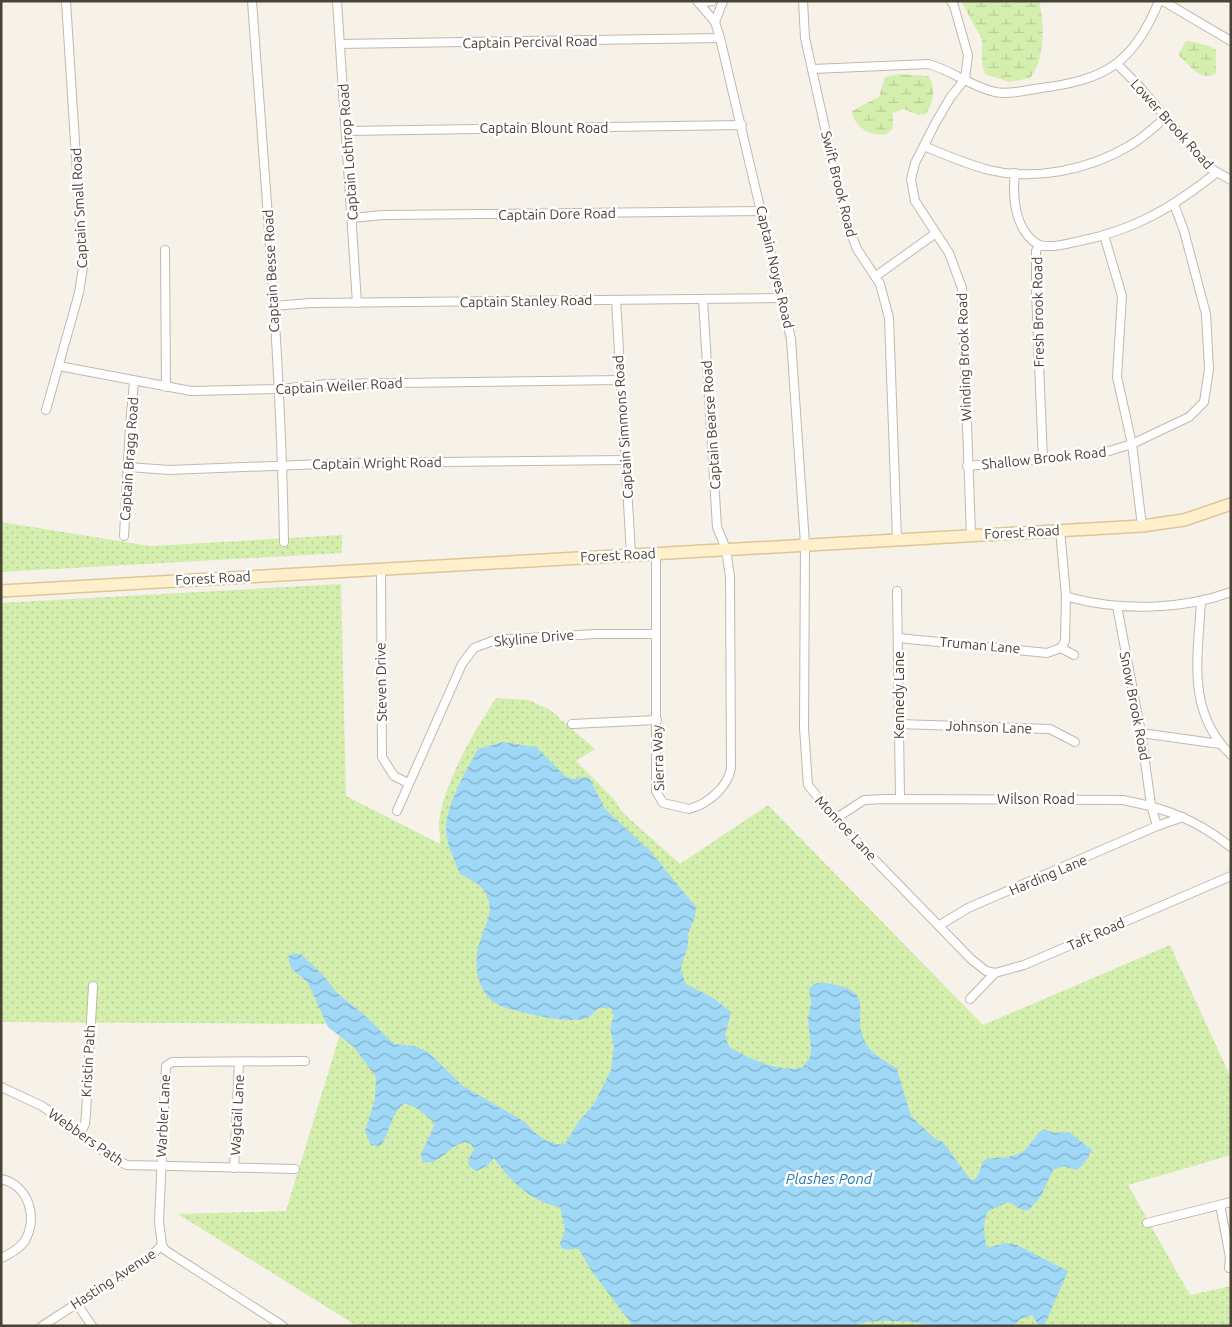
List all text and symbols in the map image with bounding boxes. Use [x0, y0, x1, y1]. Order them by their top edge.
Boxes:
street label: Captain Percival Road [462, 33, 598, 51]
street label: Lower Brook Road [1127, 76, 1217, 172]
street label: Captain Lothrop Road [335, 83, 361, 221]
street label: Captain Blount Road [480, 120, 608, 136]
street label: Swift Brook Road [818, 129, 860, 239]
street label: Captain Small Road [68, 147, 90, 269]
street label: Captain Noyes Road [753, 204, 797, 330]
street label: Captain Dore Road [498, 205, 616, 223]
street label: Captain Besse Road [260, 209, 282, 333]
street label: Fresh Brook Road [1029, 257, 1047, 367]
street label: Captain Stanley Road [459, 292, 593, 310]
street label: Winding Brook Road [954, 292, 974, 422]
street label: Captain Simmons Road [610, 355, 636, 499]
street label: Captain Bearse Road [698, 360, 724, 490]
street label: Captain Weiler Road [275, 375, 403, 397]
street label: Captain Bragg Road [117, 396, 141, 522]
street label: Shallow Brook Road [981, 443, 1107, 473]
street label: Captain Wright Road [312, 454, 442, 472]
street label: Forest Road [984, 522, 1060, 542]
street label: Forest Road [580, 545, 656, 565]
street label: Forest Road [175, 568, 251, 588]
street label: Skyline Drive [493, 627, 575, 649]
street label: Truman Lane [939, 633, 1021, 657]
street label: Steven Drive [372, 642, 390, 722]
street label: Snow Brook Road [1117, 650, 1153, 762]
street label: Kennedy Lane [891, 651, 907, 739]
street label: Johnson Lane [945, 717, 1033, 737]
street label: Sierra Way [649, 724, 667, 791]
street label: Wilson Road [997, 791, 1075, 807]
street label: Monroe Lane [812, 792, 880, 864]
street label: Harding Lane [1007, 851, 1089, 899]
street label: Taft Road [1065, 914, 1127, 954]
street label: Kristin Path [78, 1024, 98, 1098]
street label: Warbler Lane [153, 1074, 173, 1158]
street label: Wagtail Lane [227, 1074, 247, 1156]
street label: Webbers Path [45, 1105, 127, 1169]
water label: Plashes Pond [786, 1170, 873, 1187]
street label: Hasting Avenue [67, 1246, 159, 1312]

